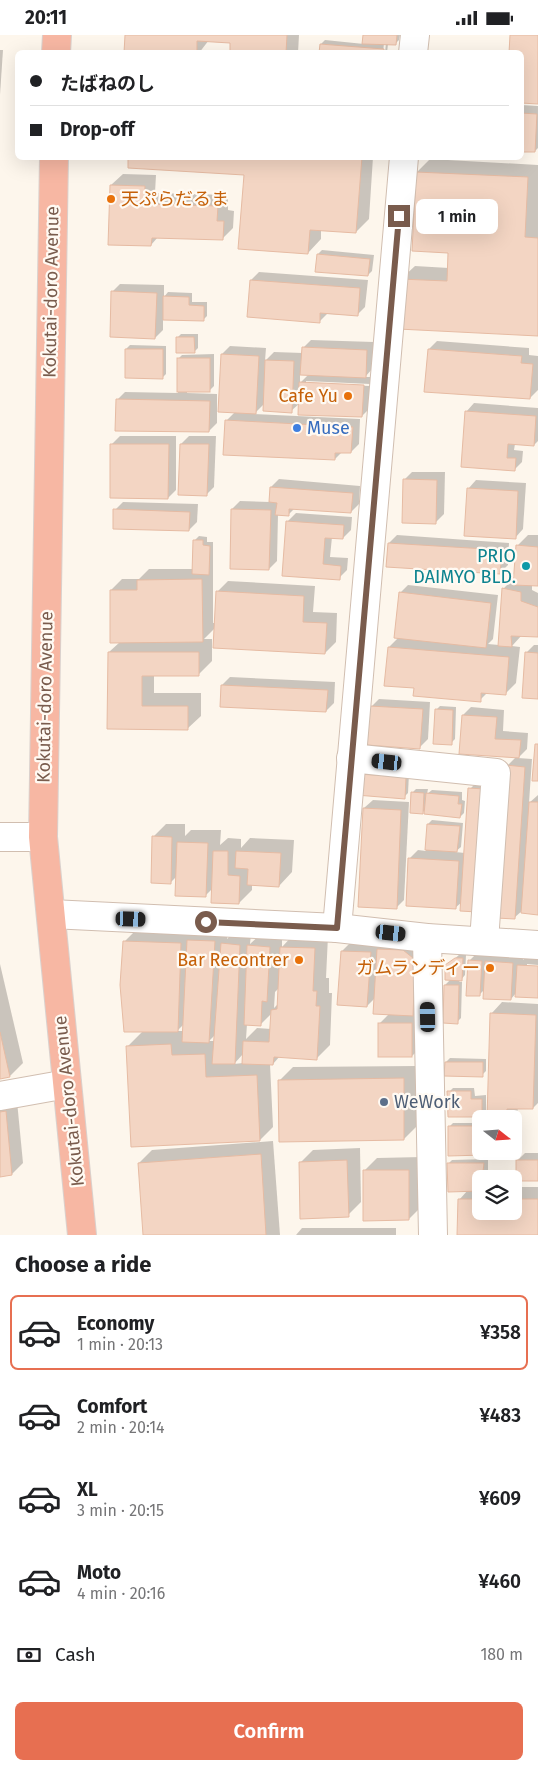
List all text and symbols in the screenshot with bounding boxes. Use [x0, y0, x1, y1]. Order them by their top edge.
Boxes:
text: 20:11 [25, 6, 67, 29]
text: たばねのし [60, 72, 155, 95]
text: Drop-off [60, 118, 134, 141]
place label: 天ぷらだるま [121, 188, 229, 210]
marker: 天ぷらだるま [105, 193, 117, 205]
callout: 1 min [416, 199, 499, 233]
route end [388, 205, 410, 227]
street label: Kokutai-doro Avenue [39, 206, 63, 378]
text: 1 min [438, 207, 476, 226]
place label: Cafe Yu [278, 385, 338, 407]
marker: Cafe Yu [342, 390, 354, 402]
place label: Muse [307, 417, 350, 439]
marker: Muse [291, 422, 303, 434]
place label: PRIO DAIMYO BLD. [413, 545, 516, 588]
marker: PRIO DAIMYO BLD. [520, 560, 532, 572]
street label: Kokutai-doro Avenue [33, 611, 57, 783]
car [371, 753, 402, 771]
car [115, 911, 146, 927]
route start [195, 911, 217, 933]
car [375, 924, 406, 942]
place label: Bar Recontrer [177, 949, 289, 971]
marker: Bar Recontrer [293, 954, 305, 966]
place label: ガムランディー [356, 957, 480, 979]
marker: ガムランディー [484, 962, 496, 974]
car [420, 1002, 435, 1032]
street label: Kokutai-doro Avenue [49, 1015, 89, 1187]
place label: WeWork [394, 1091, 461, 1113]
marker: WeWork [378, 1096, 390, 1108]
north arrow [472, 1110, 522, 1160]
map controls [472, 1110, 522, 1220]
button: layers [472, 1170, 522, 1220]
text: Choose a ride [15, 1251, 151, 1278]
icon: car [17, 1310, 62, 1355]
text: Economy [77, 1312, 154, 1335]
text: ¥358 [480, 1321, 521, 1344]
text: 1 min · 20:13 [77, 1335, 163, 1354]
icon: car [17, 1393, 62, 1438]
text: Comfort [77, 1395, 147, 1418]
text: ¥483 [479, 1404, 521, 1427]
text: 2 min · 20:14 [77, 1418, 165, 1437]
icon: car [17, 1476, 62, 1521]
text: XL [77, 1478, 98, 1501]
text: ¥609 [479, 1487, 521, 1510]
text: 3 min · 20:15 [77, 1501, 164, 1520]
icon: car [17, 1559, 62, 1604]
text: Moto [77, 1561, 121, 1584]
text: ¥460 [479, 1570, 521, 1593]
text: 4 min · 20:16 [77, 1584, 165, 1603]
icon: cash [15, 1641, 43, 1669]
text: Cash [55, 1643, 96, 1666]
text: 180 m [480, 1645, 523, 1664]
button: Confirm [15, 1702, 523, 1760]

